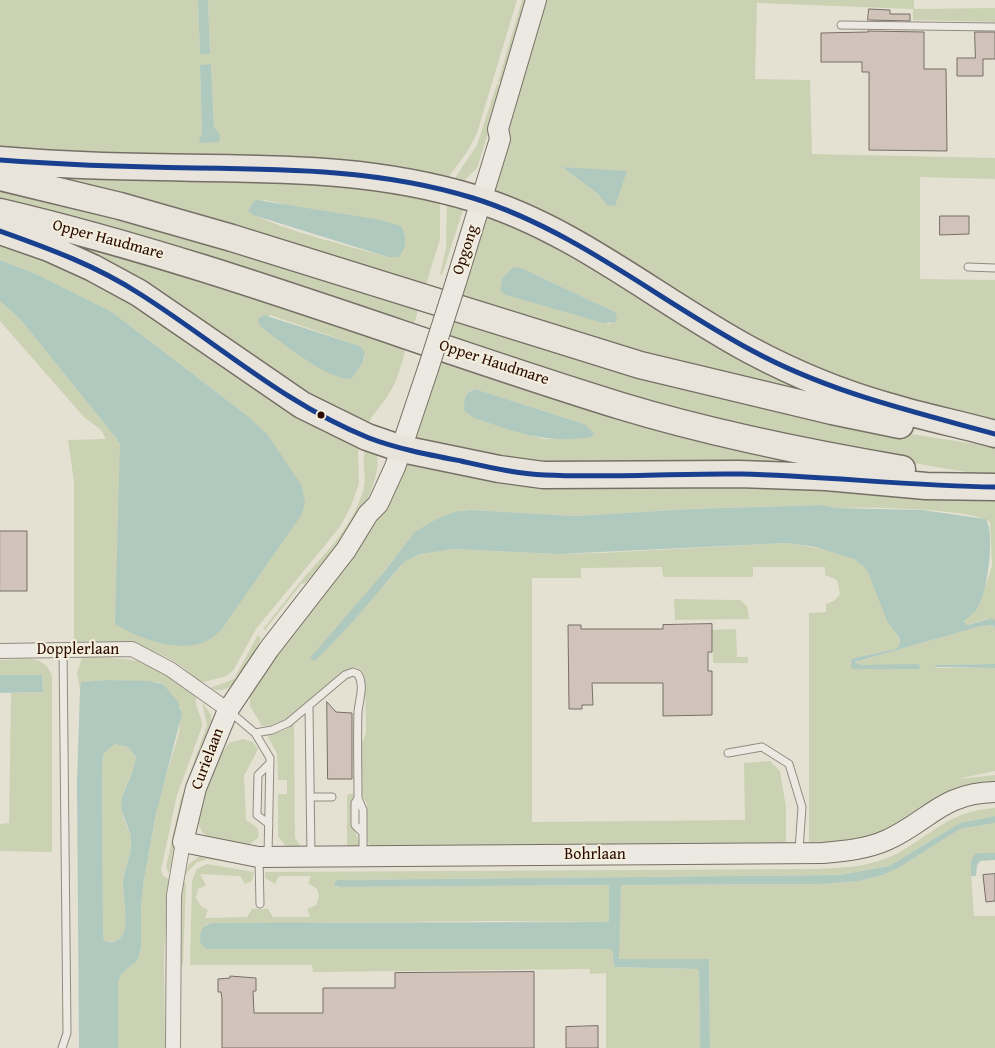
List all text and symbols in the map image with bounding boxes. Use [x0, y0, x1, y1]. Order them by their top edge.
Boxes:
street label: Opper Haudmare [50, 216, 166, 264]
street label: Opgong [449, 223, 483, 277]
street label: Opper Haudmare [437, 336, 551, 390]
unlabelled marker [316, 410, 326, 420]
street label: Dopplerlaan [37, 640, 119, 660]
street label: Curielaan [187, 725, 229, 793]
street label: Bohrlaan [564, 845, 626, 865]

